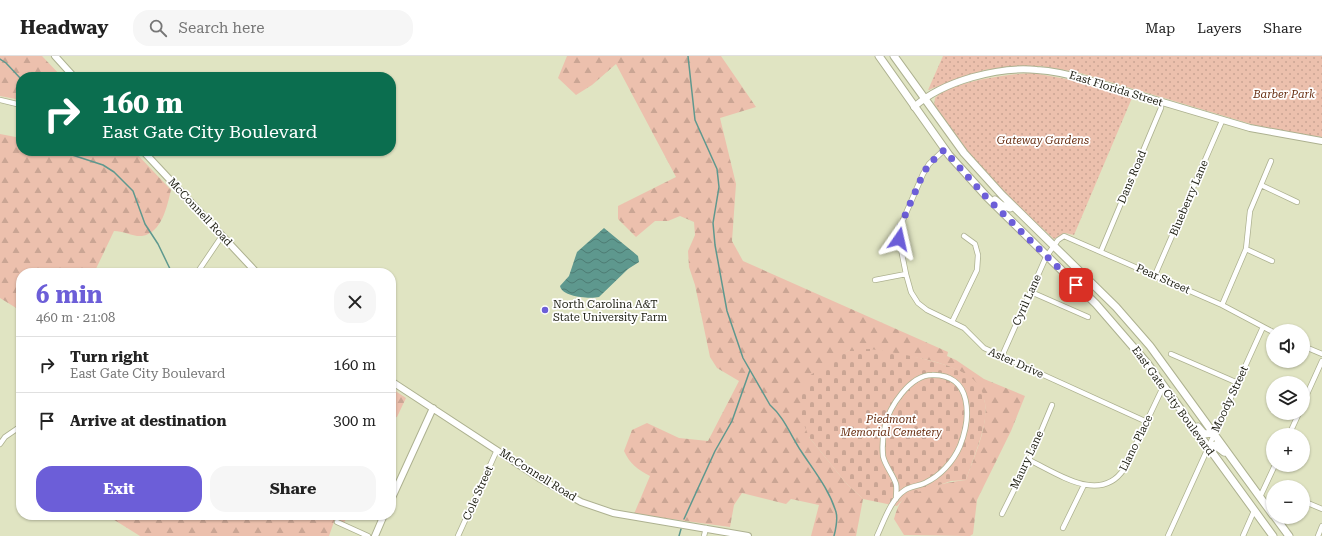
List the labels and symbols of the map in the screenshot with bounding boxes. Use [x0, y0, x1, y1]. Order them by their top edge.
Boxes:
street label: East Florida Street [1068, 69, 1164, 109]
park label: Barber Park [1252, 88, 1315, 101]
park label: Gateway Gardens [997, 134, 1089, 147]
street label: Dans Road [1115, 148, 1149, 206]
street label: Blueberry Lane [1167, 158, 1211, 238]
street label: McConnell Road [165, 175, 235, 249]
position arrow [878, 218, 920, 260]
street label: Pear Street [1134, 261, 1192, 297]
pin [1059, 268, 1093, 302]
street label: Cyril Lane [1010, 272, 1044, 328]
place label: North Carolina A&T State University Farm [553, 298, 667, 324]
marker: North Carolina A&T State University Farm [540, 305, 550, 315]
street label: East Gate City Boulevard [1129, 344, 1217, 458]
street label: Aster Drive [986, 345, 1046, 381]
street label: Moody Street [1209, 364, 1251, 434]
park label: Piedmont Memorial Cemetery [839, 413, 942, 439]
street label: Llano Place [1117, 413, 1155, 473]
street label: Maury Lane [1008, 429, 1046, 491]
street label: McConnell Road [497, 446, 579, 504]
street label: Cole Street [460, 464, 496, 522]

